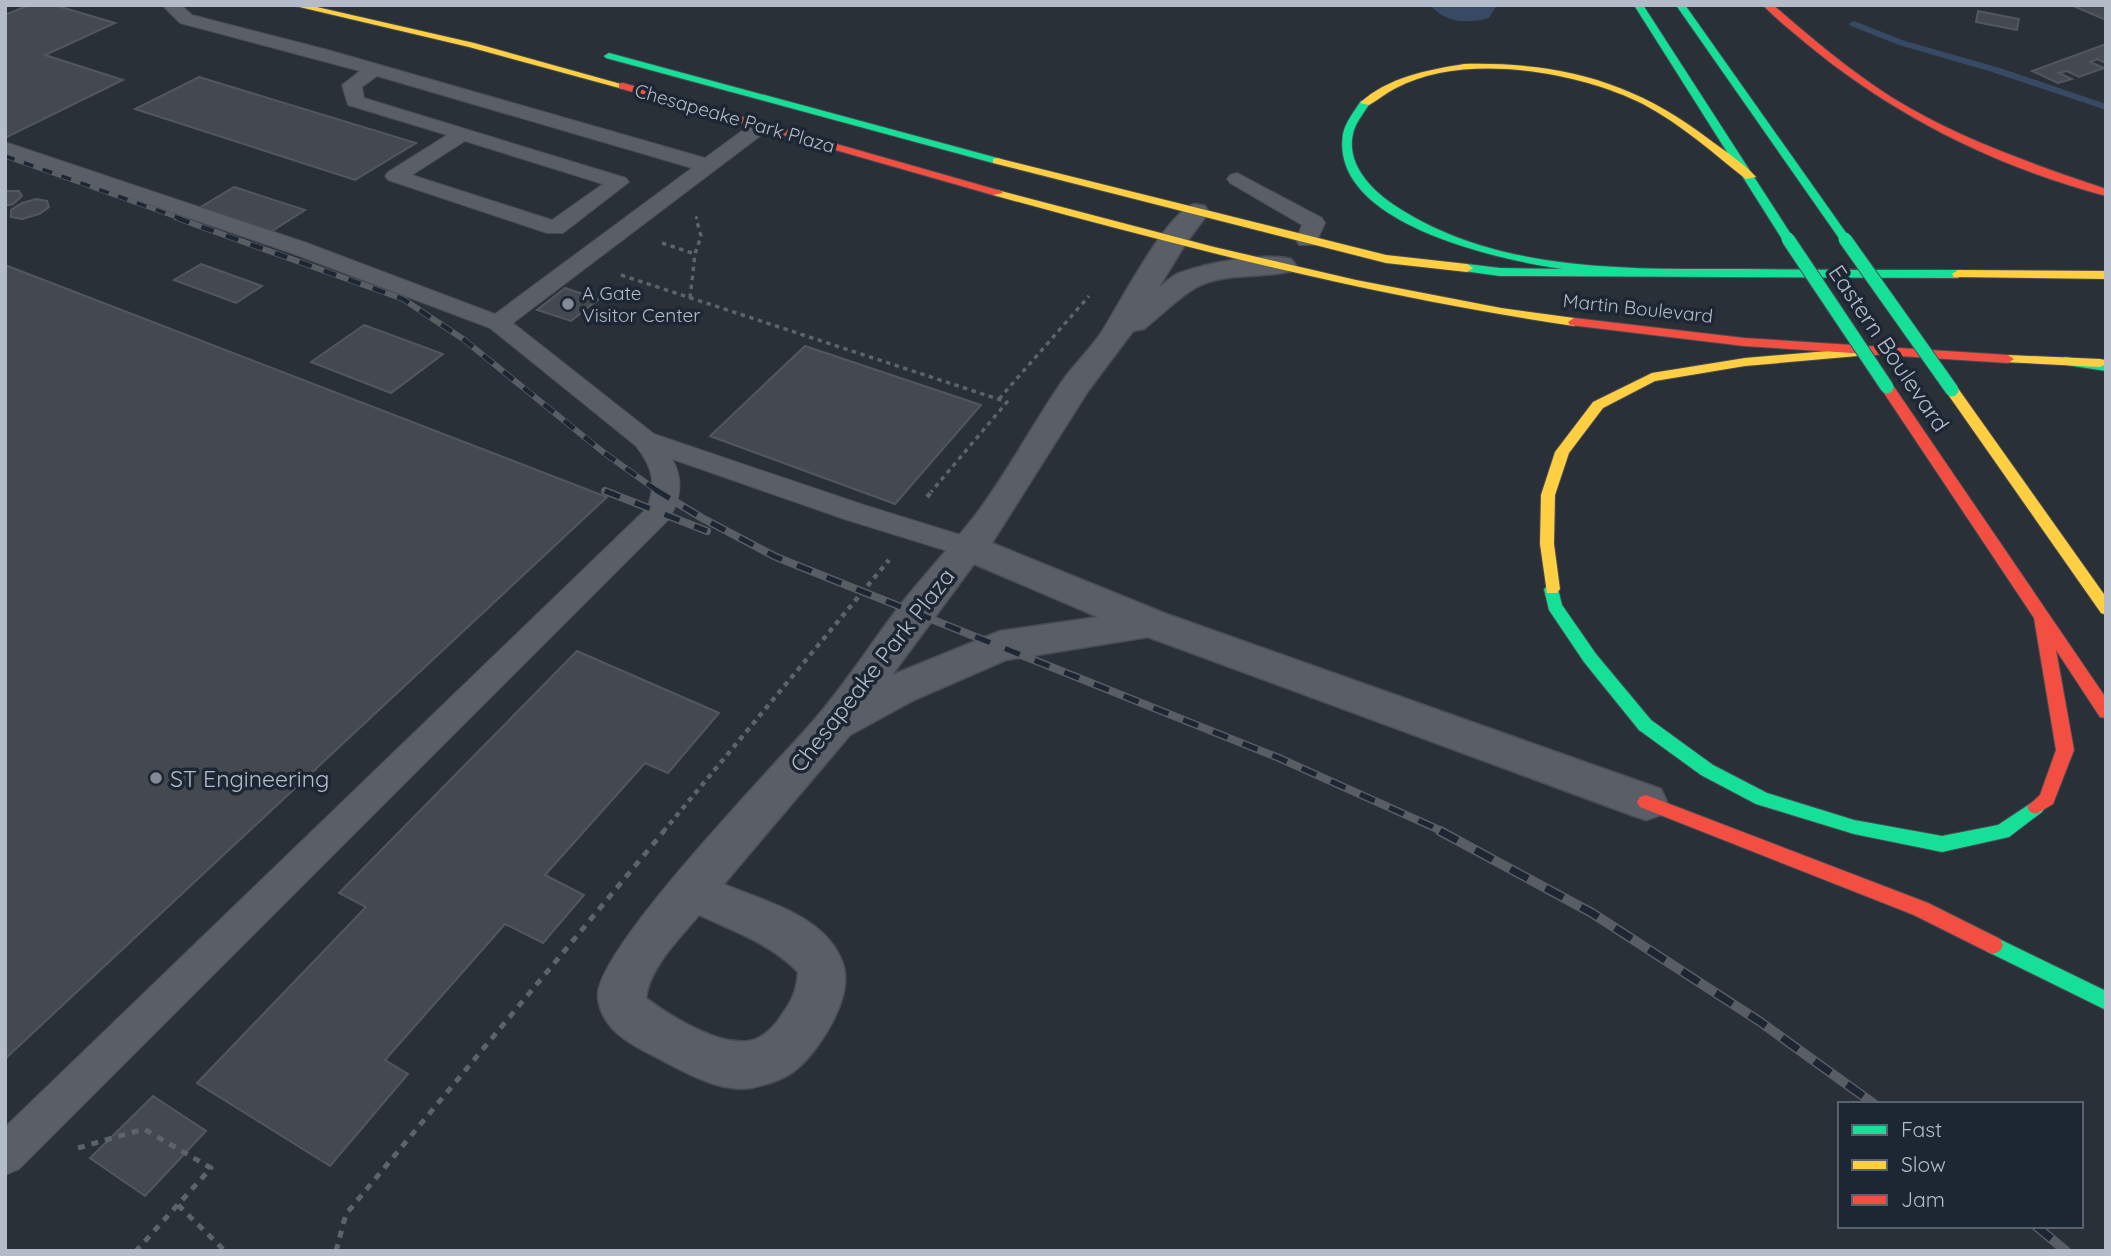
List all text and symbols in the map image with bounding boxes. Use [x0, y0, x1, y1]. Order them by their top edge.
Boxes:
street label: Chesapeake Park Plaza [632, 78, 838, 158]
street label: Eastern Boulevard [1822, 259, 1956, 437]
place label: A Gate Visitor Center [582, 281, 701, 327]
street label: Martin Boulevard [1562, 288, 1714, 328]
marker: A Gate Visitor Center [560, 296, 576, 312]
street label: Chesapeake Park Plaza [783, 562, 961, 778]
place label: ST Engineering [170, 764, 329, 793]
marker: ST Engineering [148, 770, 164, 786]
legend [1838, 1102, 2083, 1228]
text: Fast [1901, 1116, 1942, 1142]
text: Slow [1901, 1151, 1946, 1177]
text: Jam [1901, 1186, 1945, 1212]

